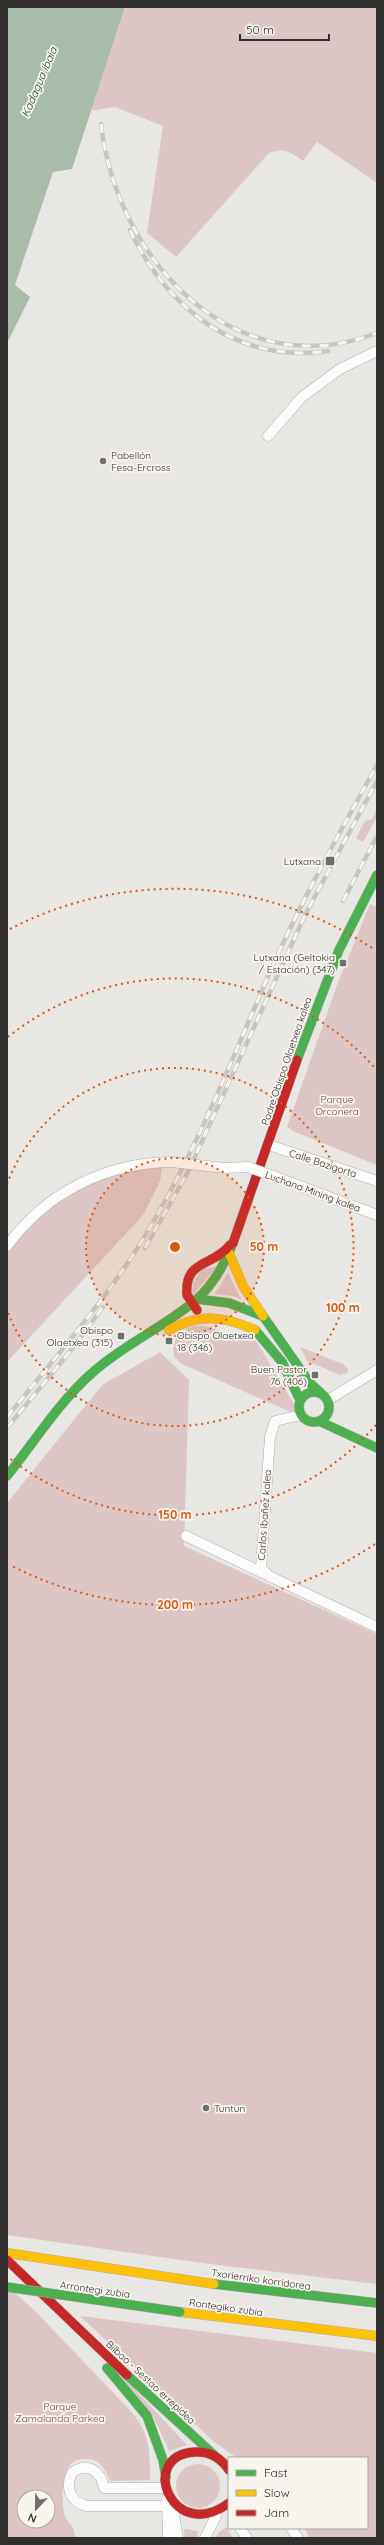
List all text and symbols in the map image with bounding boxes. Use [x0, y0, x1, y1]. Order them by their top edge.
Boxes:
scale bar [240, 16, 329, 42]
text: 50 m [246, 22, 274, 37]
water label: Kadagua ibaia [18, 44, 61, 119]
place label: Pabellón Fesa-Ercross [111, 449, 171, 474]
marker: Pabellón Fesa-Ercross [98, 456, 108, 466]
place label: Lutxana [284, 855, 321, 868]
marker: Lutxana [324, 855, 336, 867]
place label: Lutxana (Geltokia / Estación) (347) [254, 951, 335, 976]
marker: Lutxana (Geltokia / Estación) (347) [338, 958, 348, 968]
street label: Padre Obispo Olaetxea kalea [258, 995, 315, 1127]
park label: Parque Orconera [315, 1093, 359, 1118]
street label: Calle Bazigorta [287, 1146, 358, 1181]
street label: Luchana Mining kalea [263, 1168, 362, 1215]
text: 50 m [250, 1239, 278, 1254]
centre of rings [168, 1240, 182, 1254]
text: 100 m [326, 1300, 360, 1315]
place label: Obispo Olaetxea (315) [47, 1324, 113, 1349]
place label: Obispo Olaetxea 18 (346) [177, 1329, 254, 1354]
marker: Obispo Olaetxea (315) [116, 1331, 126, 1341]
marker: Obispo Olaetxea 18 (346) [164, 1336, 174, 1346]
place label: Buen Pastor 76 (406) [251, 1363, 307, 1388]
marker: Buen Pastor 76 (406) [310, 1370, 320, 1380]
street label: Carlos Ibañez kalea [255, 1469, 274, 1561]
text: 150 m [158, 1507, 192, 1522]
text: 200 m [157, 1597, 193, 1612]
place label: Tuntun [214, 2102, 245, 2115]
marker: Tuntun [201, 2103, 211, 2113]
street label: Txorierriko korridorea [210, 2266, 312, 2293]
street label: Arrontegi zubia [59, 2278, 131, 2301]
street label: Rontegiko zubia [188, 2296, 264, 2319]
street label: Bilbao - Sestao errepidea [103, 2338, 198, 2427]
park label: Parque Zamalanda Parkea [15, 2400, 105, 2425]
legend [228, 2457, 368, 2529]
text: Fast [264, 2465, 288, 2480]
text: Slow [264, 2485, 290, 2500]
north arrow [16, 2489, 56, 2529]
text: Jam [264, 2505, 289, 2520]
text: N [26, 2510, 39, 2526]

